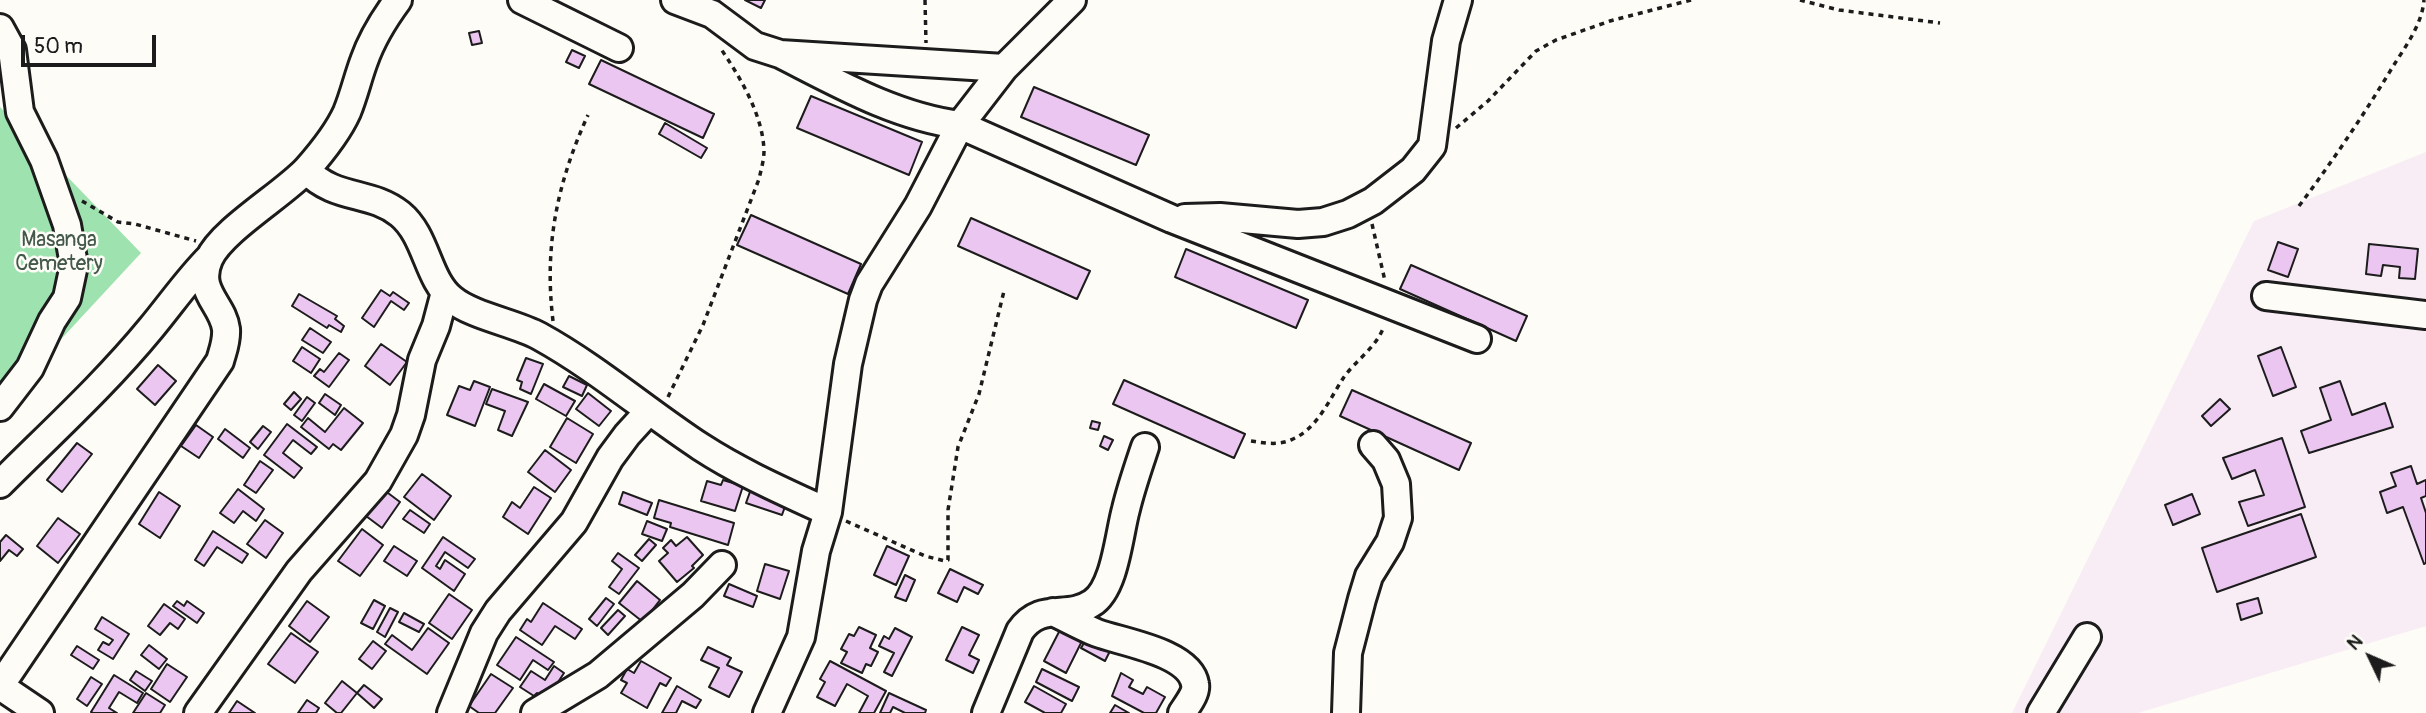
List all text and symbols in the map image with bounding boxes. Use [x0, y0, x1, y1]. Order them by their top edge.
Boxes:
scale bar [24, 21, 159, 65]
text: 50 m [34, 33, 83, 60]
park label: Masanga Cemetery [15, 228, 103, 278]
north arrow [2335, 622, 2405, 692]
text: N [2342, 629, 2368, 655]

